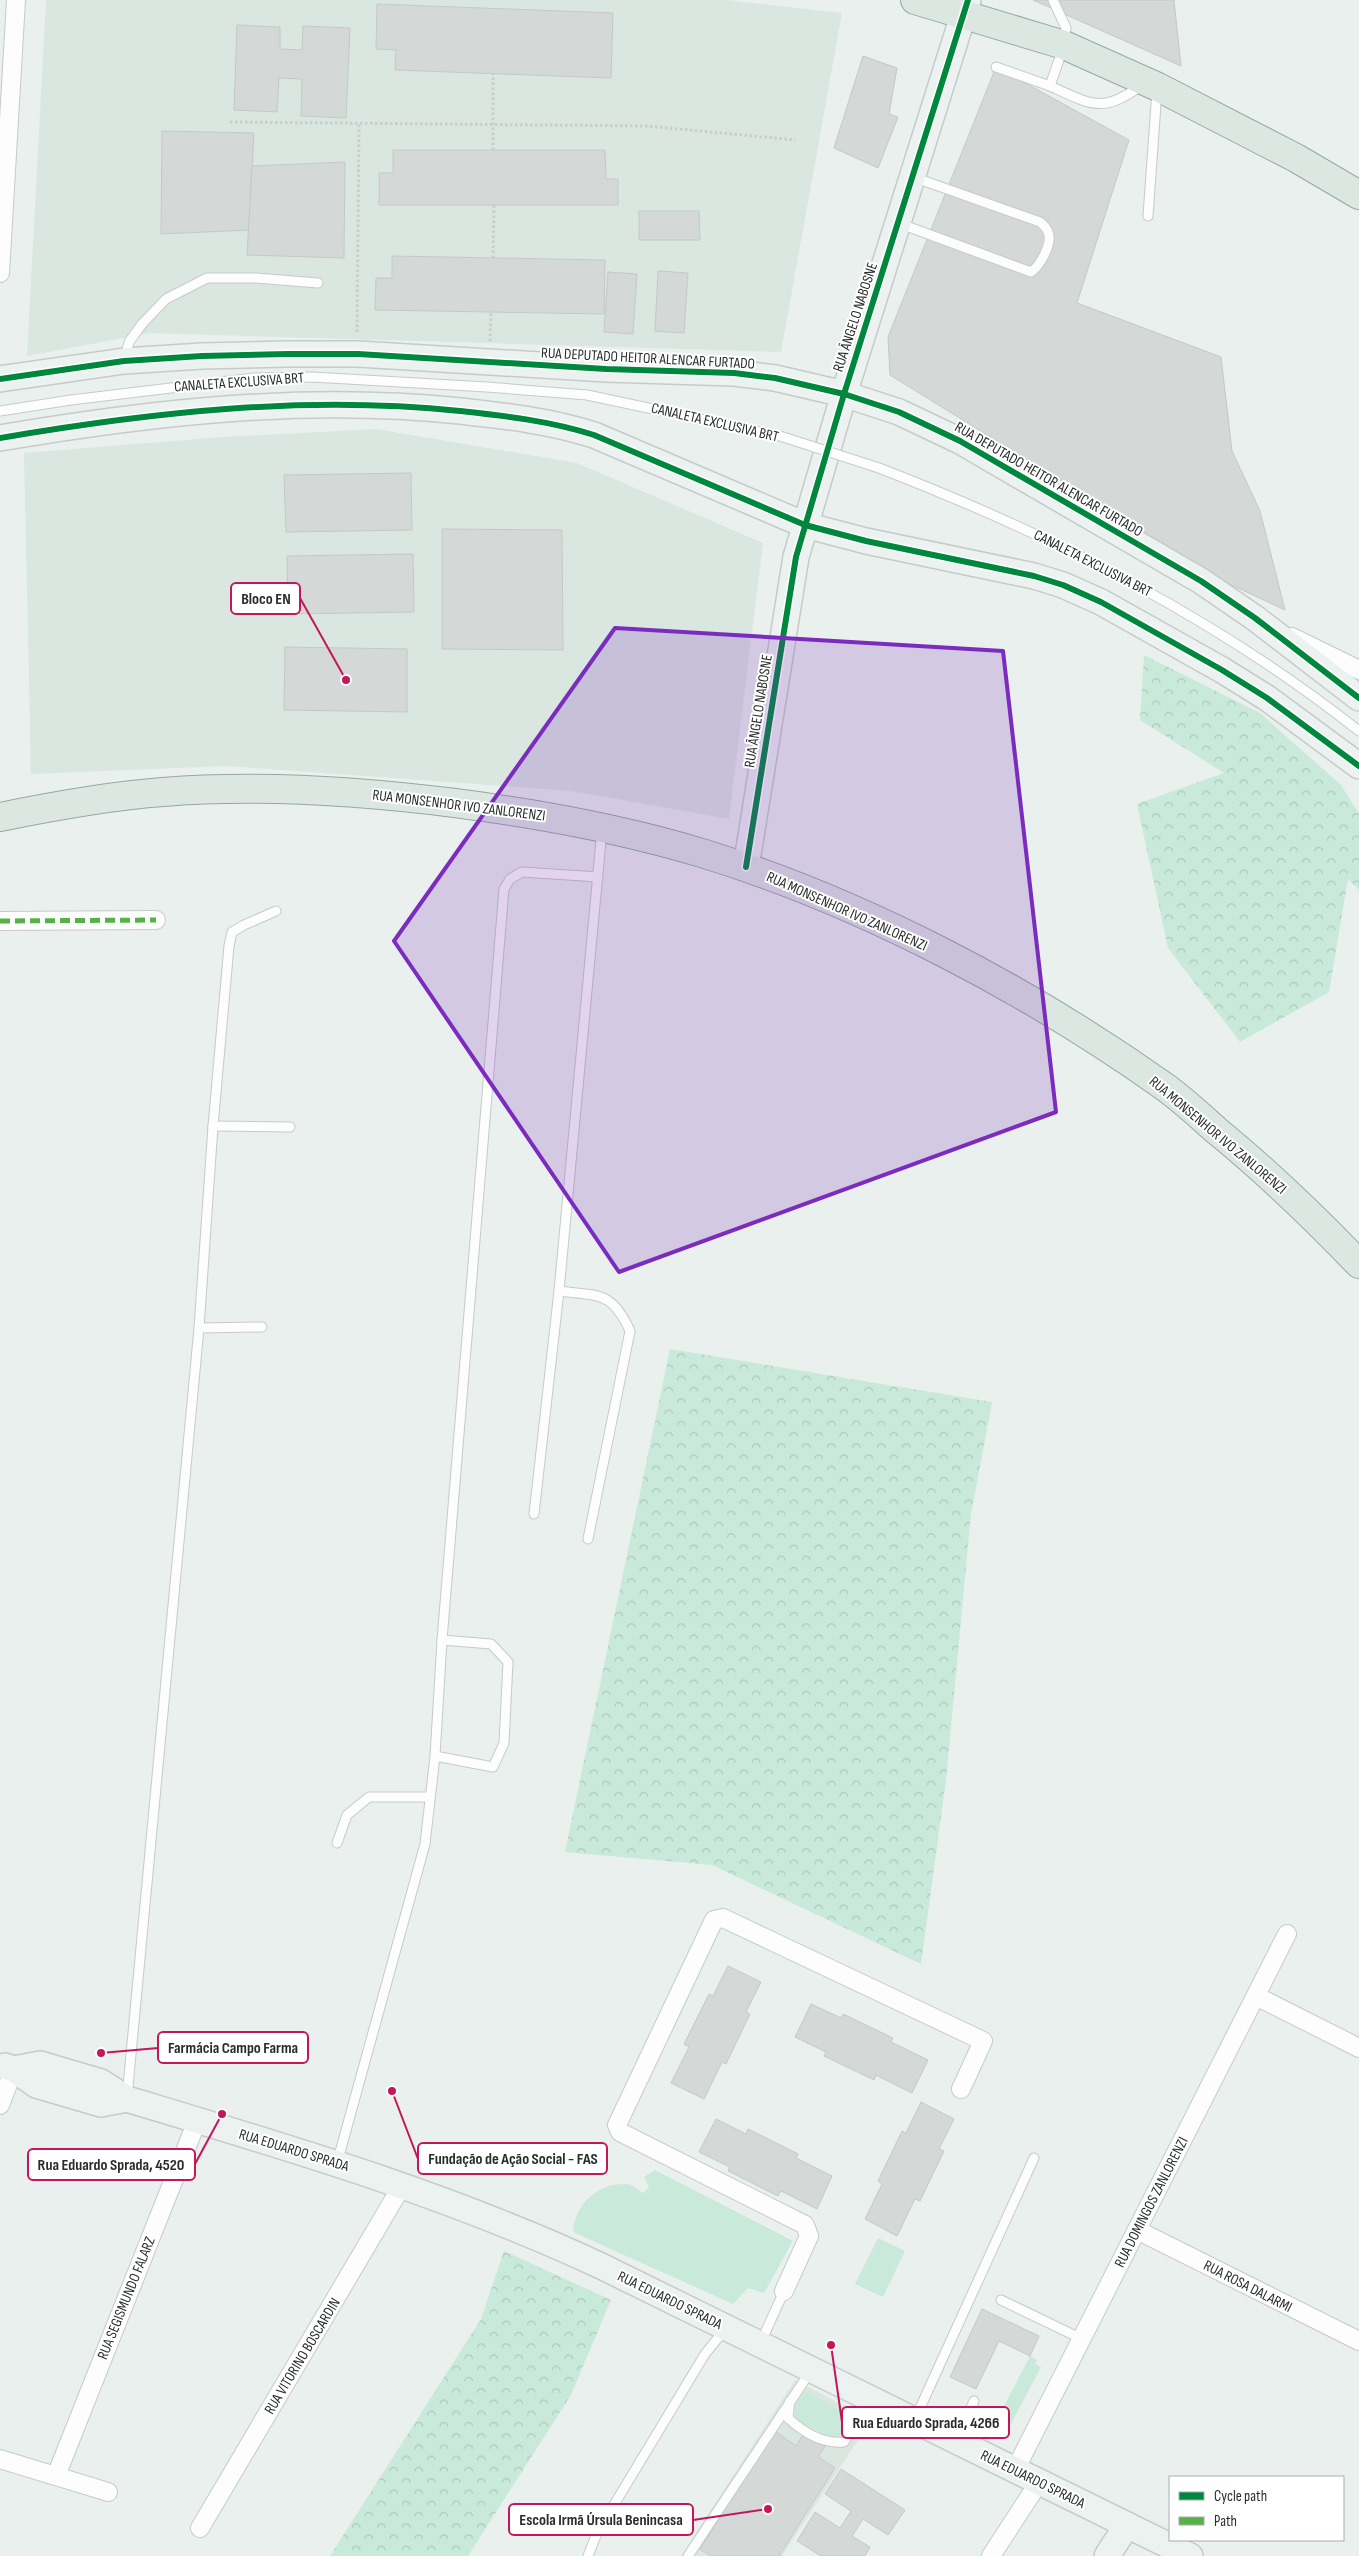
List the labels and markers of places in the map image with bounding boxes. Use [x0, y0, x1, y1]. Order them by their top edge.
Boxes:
callout: Bloco EN [231, 583, 300, 614]
callout: Farmácia Campo Farma [158, 2032, 308, 2063]
callout: Fundação de Ação Social - FAS [418, 2143, 607, 2174]
callout: Rua Eduardo Sprada, 4520 [28, 2149, 195, 2180]
callout: Rua Eduardo Sprada, 4266 [842, 2407, 1009, 2438]
callout: Escola Irmã Úrsula Benincasa [509, 2504, 693, 2535]

